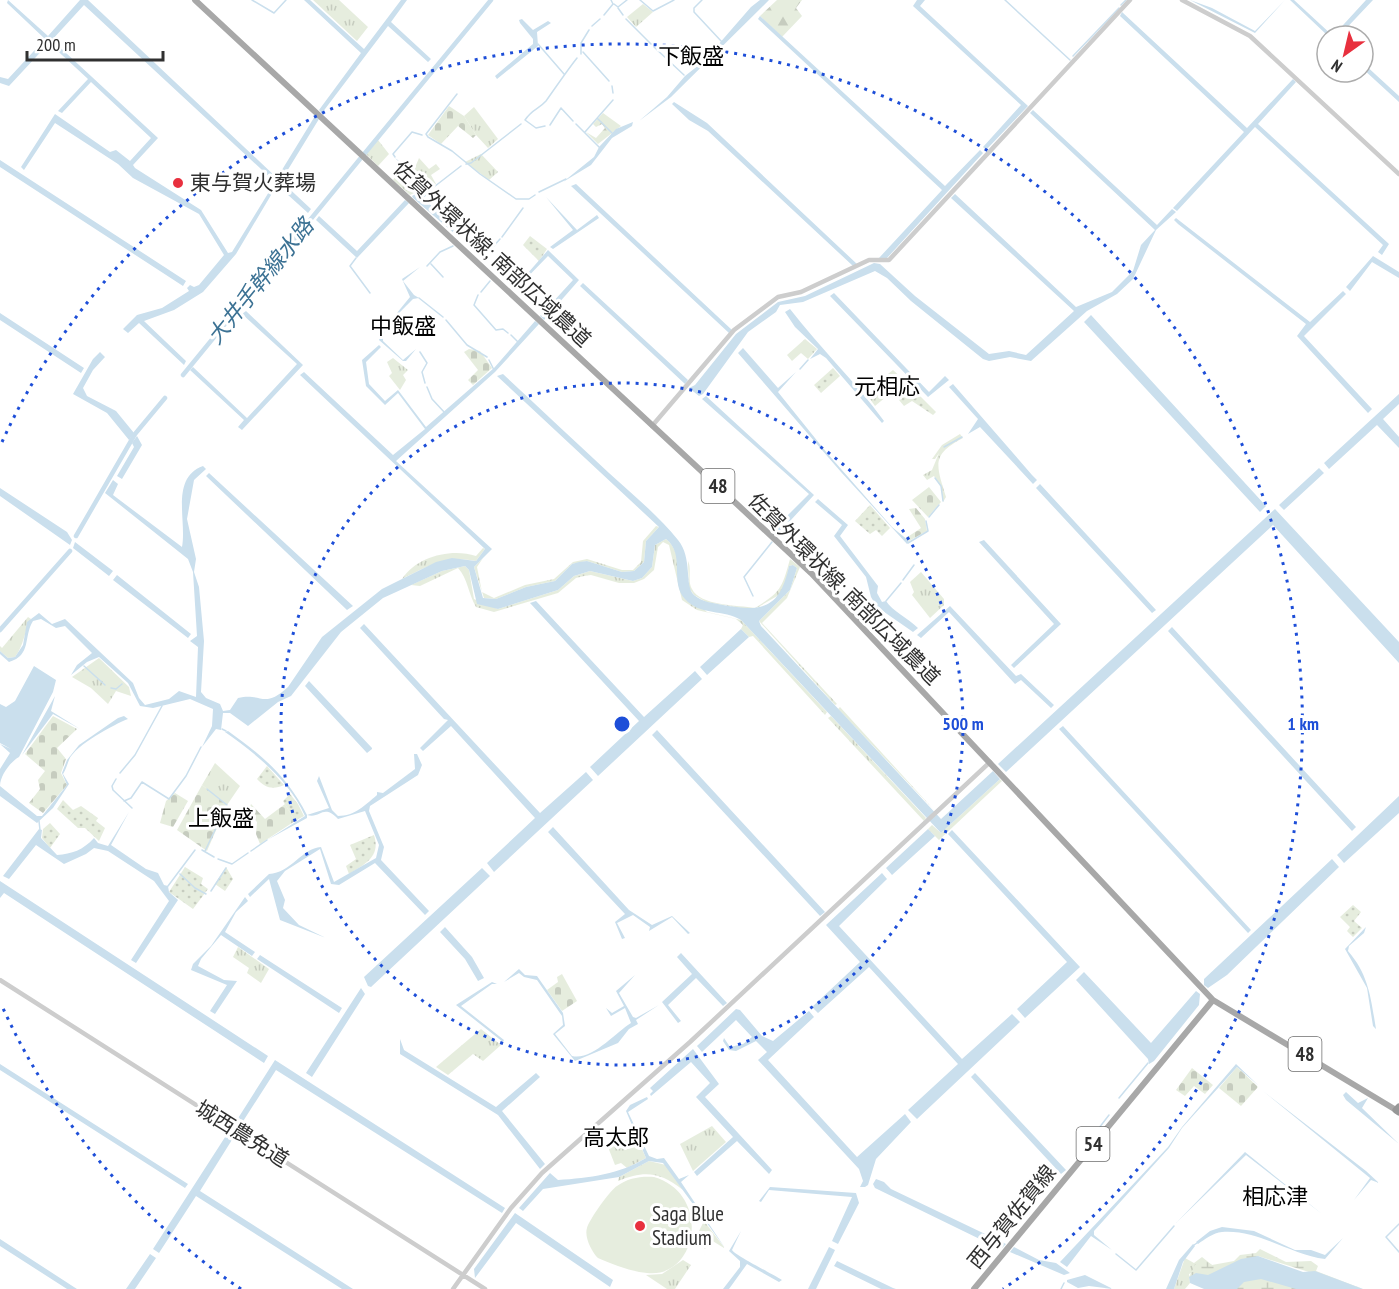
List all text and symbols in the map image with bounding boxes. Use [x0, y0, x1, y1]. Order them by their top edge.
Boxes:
scale bar [27, 24, 164, 62]
north arrow [1315, 24, 1375, 84]
text: 200 m [36, 33, 76, 56]
district label: 下飯盛 [658, 42, 724, 70]
text: N [1327, 56, 1346, 77]
street label: 佐賀外環状線; 南部広域農道 [388, 155, 597, 353]
place label: 東与賀火葬場 [190, 169, 316, 196]
marker: 東与賀火葬場 [171, 176, 185, 190]
water label: 大井手幹線水路 [201, 211, 321, 350]
district label: 中飯盛 [370, 312, 436, 340]
district label: 元相応 [854, 372, 920, 400]
road number: 48 [702, 469, 734, 503]
street label: 佐賀外環状線; 南部広域農道 [743, 487, 946, 690]
text: 500 m [942, 712, 984, 735]
text: 1 km [1287, 712, 1319, 735]
centre of rings [612, 714, 632, 734]
district label: 上飯盛 [188, 804, 254, 832]
road number: 48 [1288, 1037, 1322, 1071]
street label: 城西農免道 [191, 1094, 294, 1173]
district label: 高太郎 [583, 1123, 649, 1151]
road number: 54 [1076, 1127, 1110, 1161]
street label: 西与賀佐賀線 [961, 1159, 1062, 1274]
district label: 相応津 [1242, 1182, 1308, 1210]
place label: Saga Blue Stadium [652, 1200, 724, 1251]
marker: Saga Blue Stadium [633, 1219, 647, 1233]

